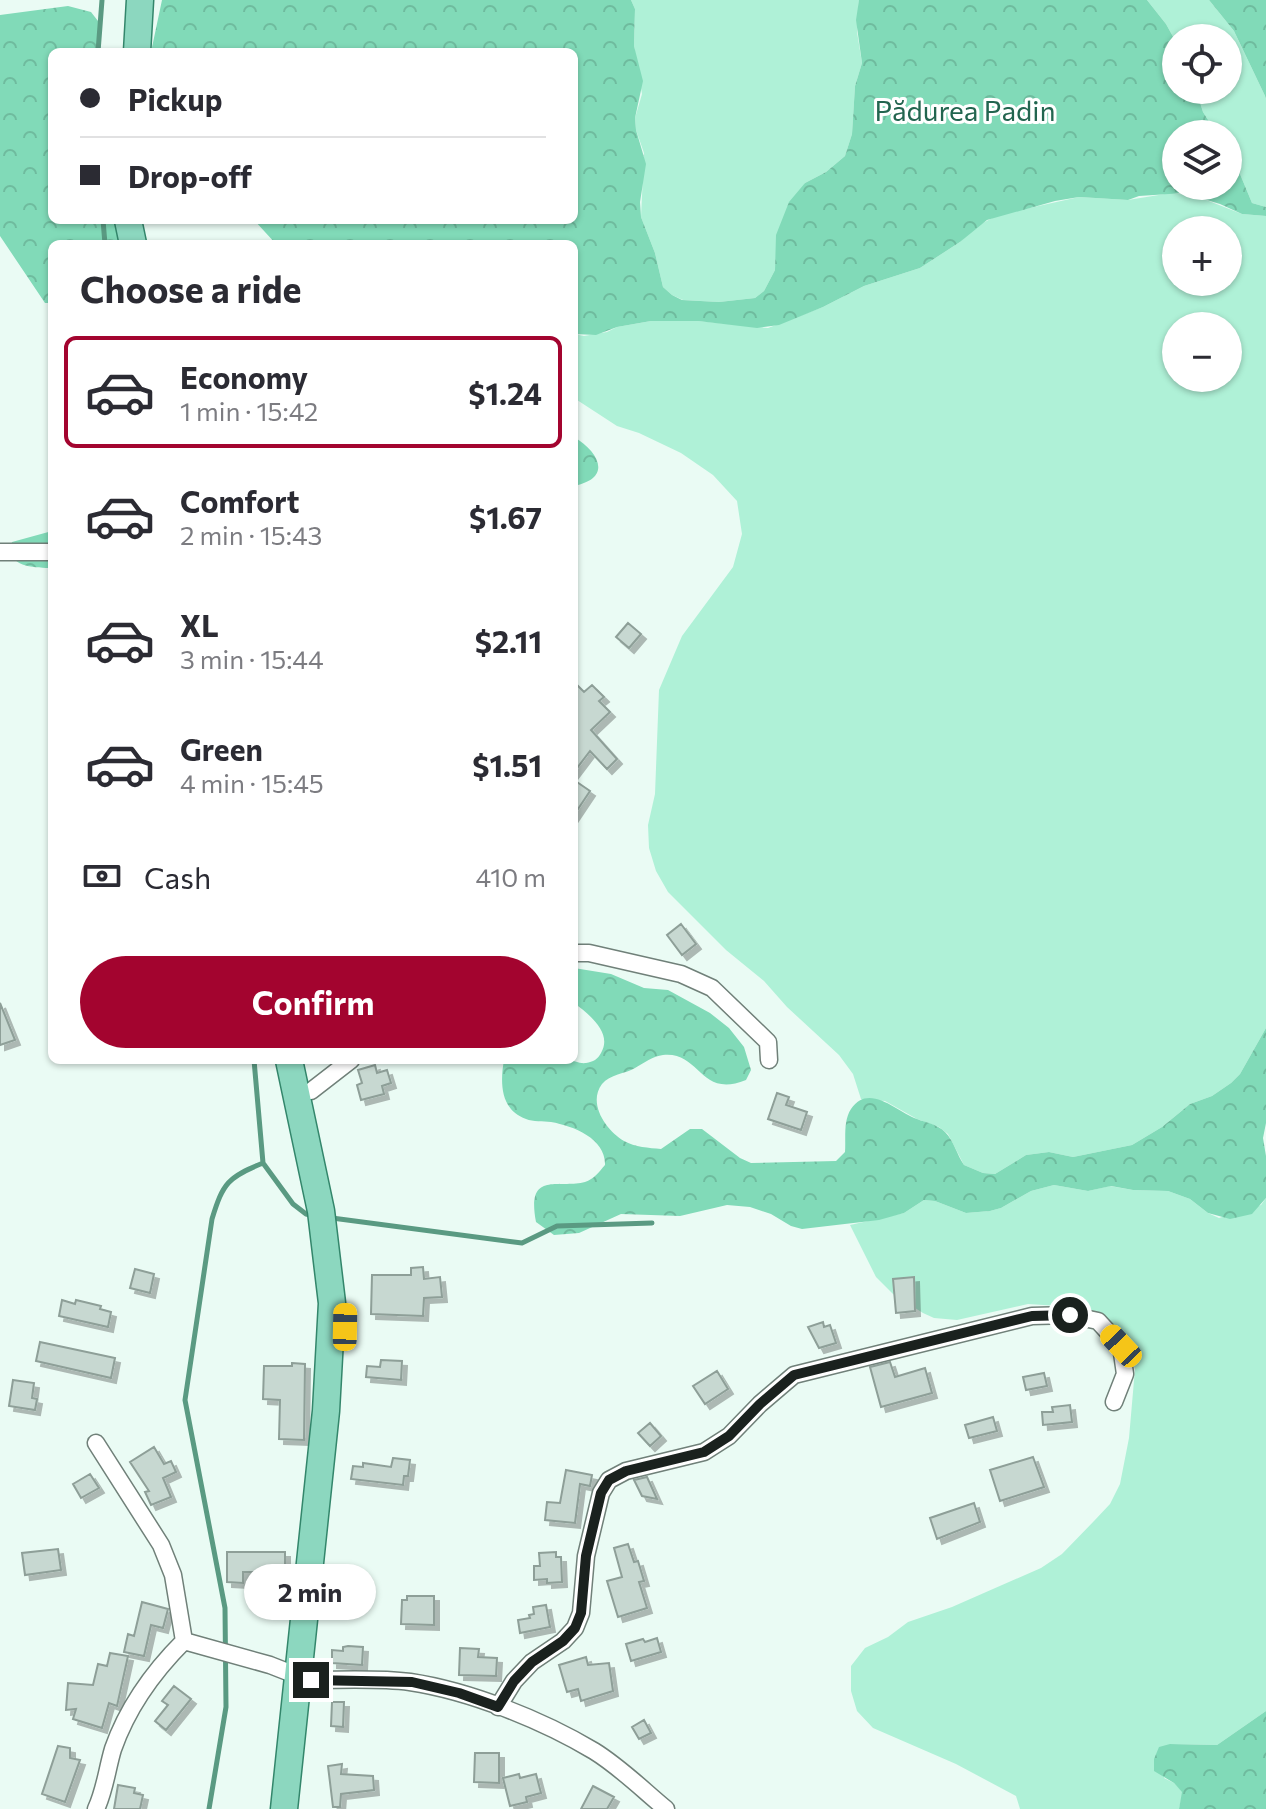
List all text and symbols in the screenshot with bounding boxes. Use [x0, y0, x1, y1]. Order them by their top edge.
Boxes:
map controls [1162, 24, 1242, 392]
button: locate [1162, 24, 1242, 104]
text: Pickup [128, 80, 222, 117]
park label: Pădurea Padin [875, 93, 1056, 127]
button: layers [1162, 120, 1242, 200]
text: Drop-off [128, 157, 252, 194]
button: + [1162, 216, 1242, 296]
text: Choose a ride [80, 266, 301, 310]
button: − [1162, 312, 1242, 392]
icon: car [84, 356, 156, 428]
text: Economy [180, 358, 308, 395]
text: $1.24 [468, 374, 542, 411]
text: 1 min · 15:42 [180, 395, 318, 426]
icon: car [84, 480, 156, 552]
text: Comfort [180, 482, 299, 519]
text: $1.67 [469, 498, 542, 535]
text: 2 min · 15:43 [180, 519, 322, 550]
icon: car [84, 604, 156, 676]
text: XL [180, 606, 219, 643]
text: $2.11 [475, 622, 542, 659]
text: 3 min · 15:44 [180, 643, 324, 674]
icon: car [84, 728, 156, 800]
text: Green [180, 730, 263, 767]
text: $1.51 [472, 746, 542, 783]
text: 4 min · 15:45 [180, 767, 324, 798]
icon: cash [80, 854, 124, 898]
text: Cash [144, 858, 211, 895]
text: 410 m [475, 861, 546, 892]
button: Confirm [80, 956, 546, 1048]
route start [1052, 1297, 1088, 1333]
car [333, 1303, 357, 1351]
car [1096, 1320, 1146, 1372]
callout: 2 min [245, 1564, 377, 1620]
text: 2 min [278, 1576, 342, 1607]
route end [293, 1662, 329, 1698]

